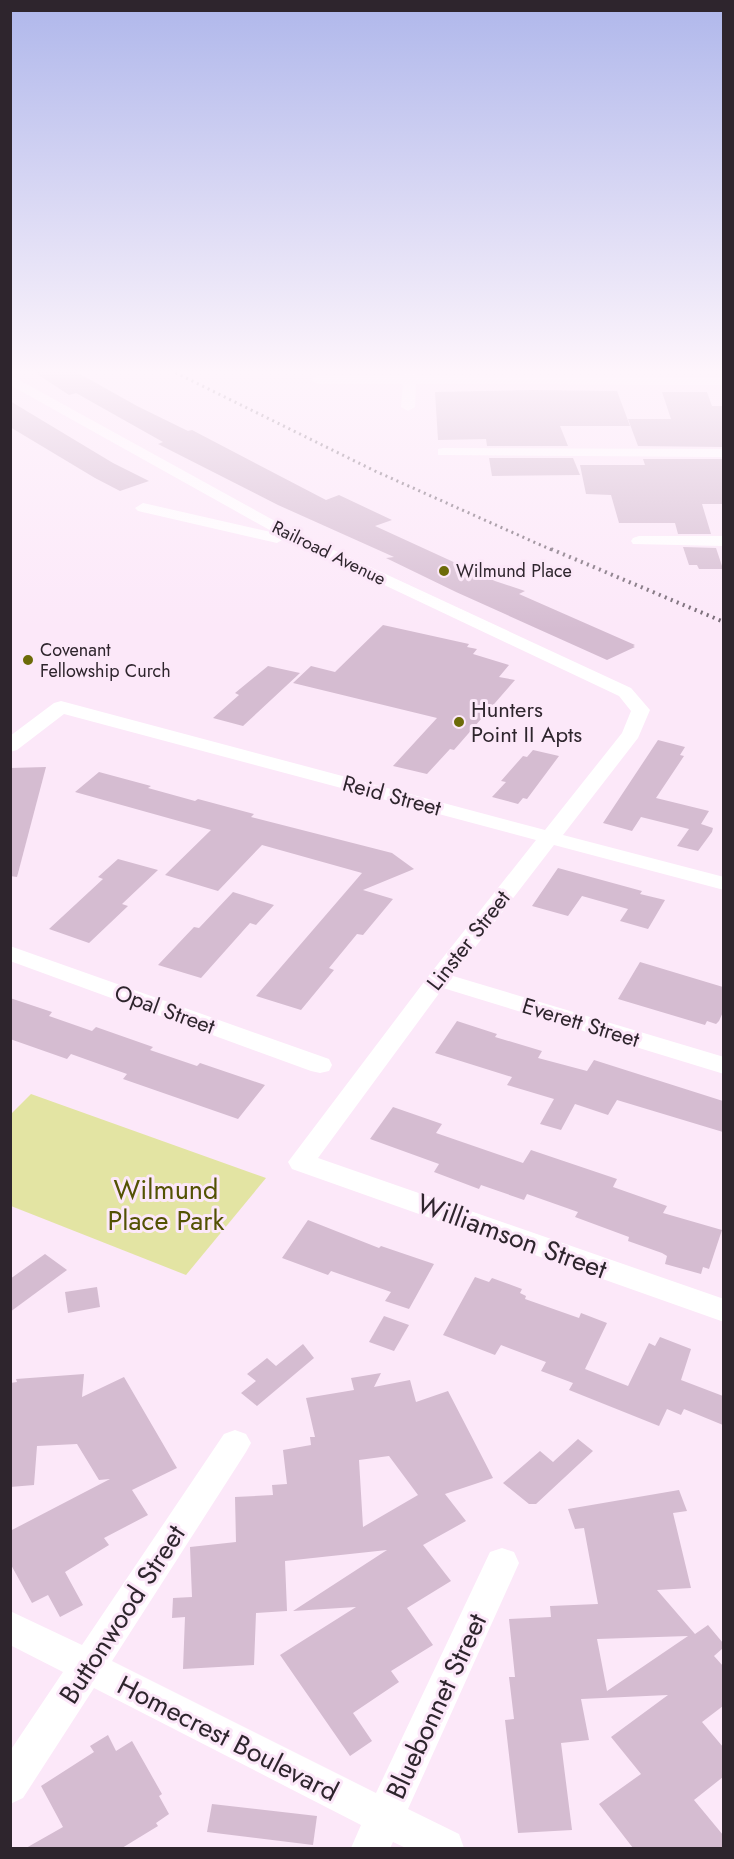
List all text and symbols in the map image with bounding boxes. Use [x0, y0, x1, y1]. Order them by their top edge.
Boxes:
street label: Railroad Avenue [268, 514, 390, 592]
place label: Wilmund Place [456, 558, 572, 584]
marker: Wilmund Place [437, 564, 451, 578]
place label: Covenant Fellowship Curch [40, 637, 171, 684]
marker: Covenant Fellowship Curch [21, 653, 35, 667]
place label: Hunters Point II Apts [471, 693, 582, 750]
marker: Hunters Point II Apts [452, 715, 466, 729]
street label: Reid Street [339, 766, 446, 824]
street label: Linster Street [419, 883, 518, 997]
street label: Opal Street [110, 976, 220, 1042]
street label: Everett Street [518, 989, 644, 1055]
park label: Wilmund Place Park [107, 1170, 225, 1240]
street label: Williamson Street [412, 1184, 613, 1289]
street label: Buttonwood Street [49, 1516, 195, 1711]
street label: Bluebonnet Street [376, 1606, 496, 1805]
street label: Homecrest Boulevard [111, 1665, 345, 1811]

